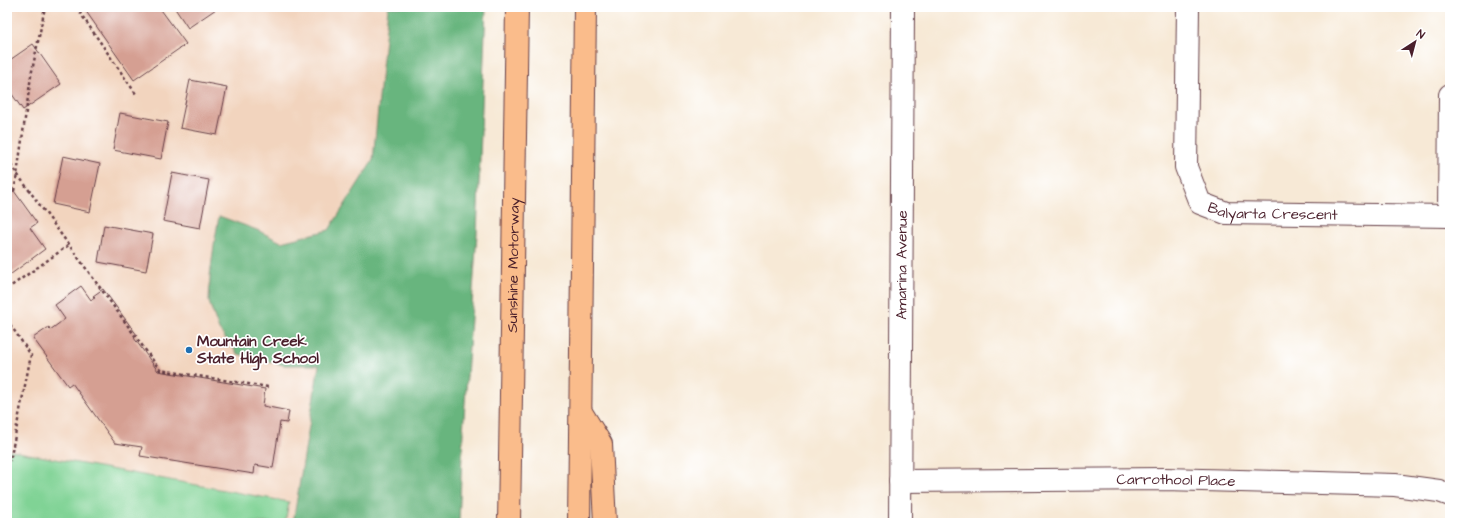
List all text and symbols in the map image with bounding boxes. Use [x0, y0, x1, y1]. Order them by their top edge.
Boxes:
north arrow [1395, 22, 1435, 62]
text: N [1413, 26, 1428, 42]
street label: Sunshine Motorway [501, 197, 526, 333]
street label: Balyarta Crescent [1205, 197, 1338, 225]
street label: Amarina Avenue [891, 210, 912, 320]
place label: Mountain Creek State High School [196, 331, 319, 371]
marker: Mountain Creek State High School [184, 345, 194, 355]
street label: Carrothool Place [1116, 468, 1236, 491]

